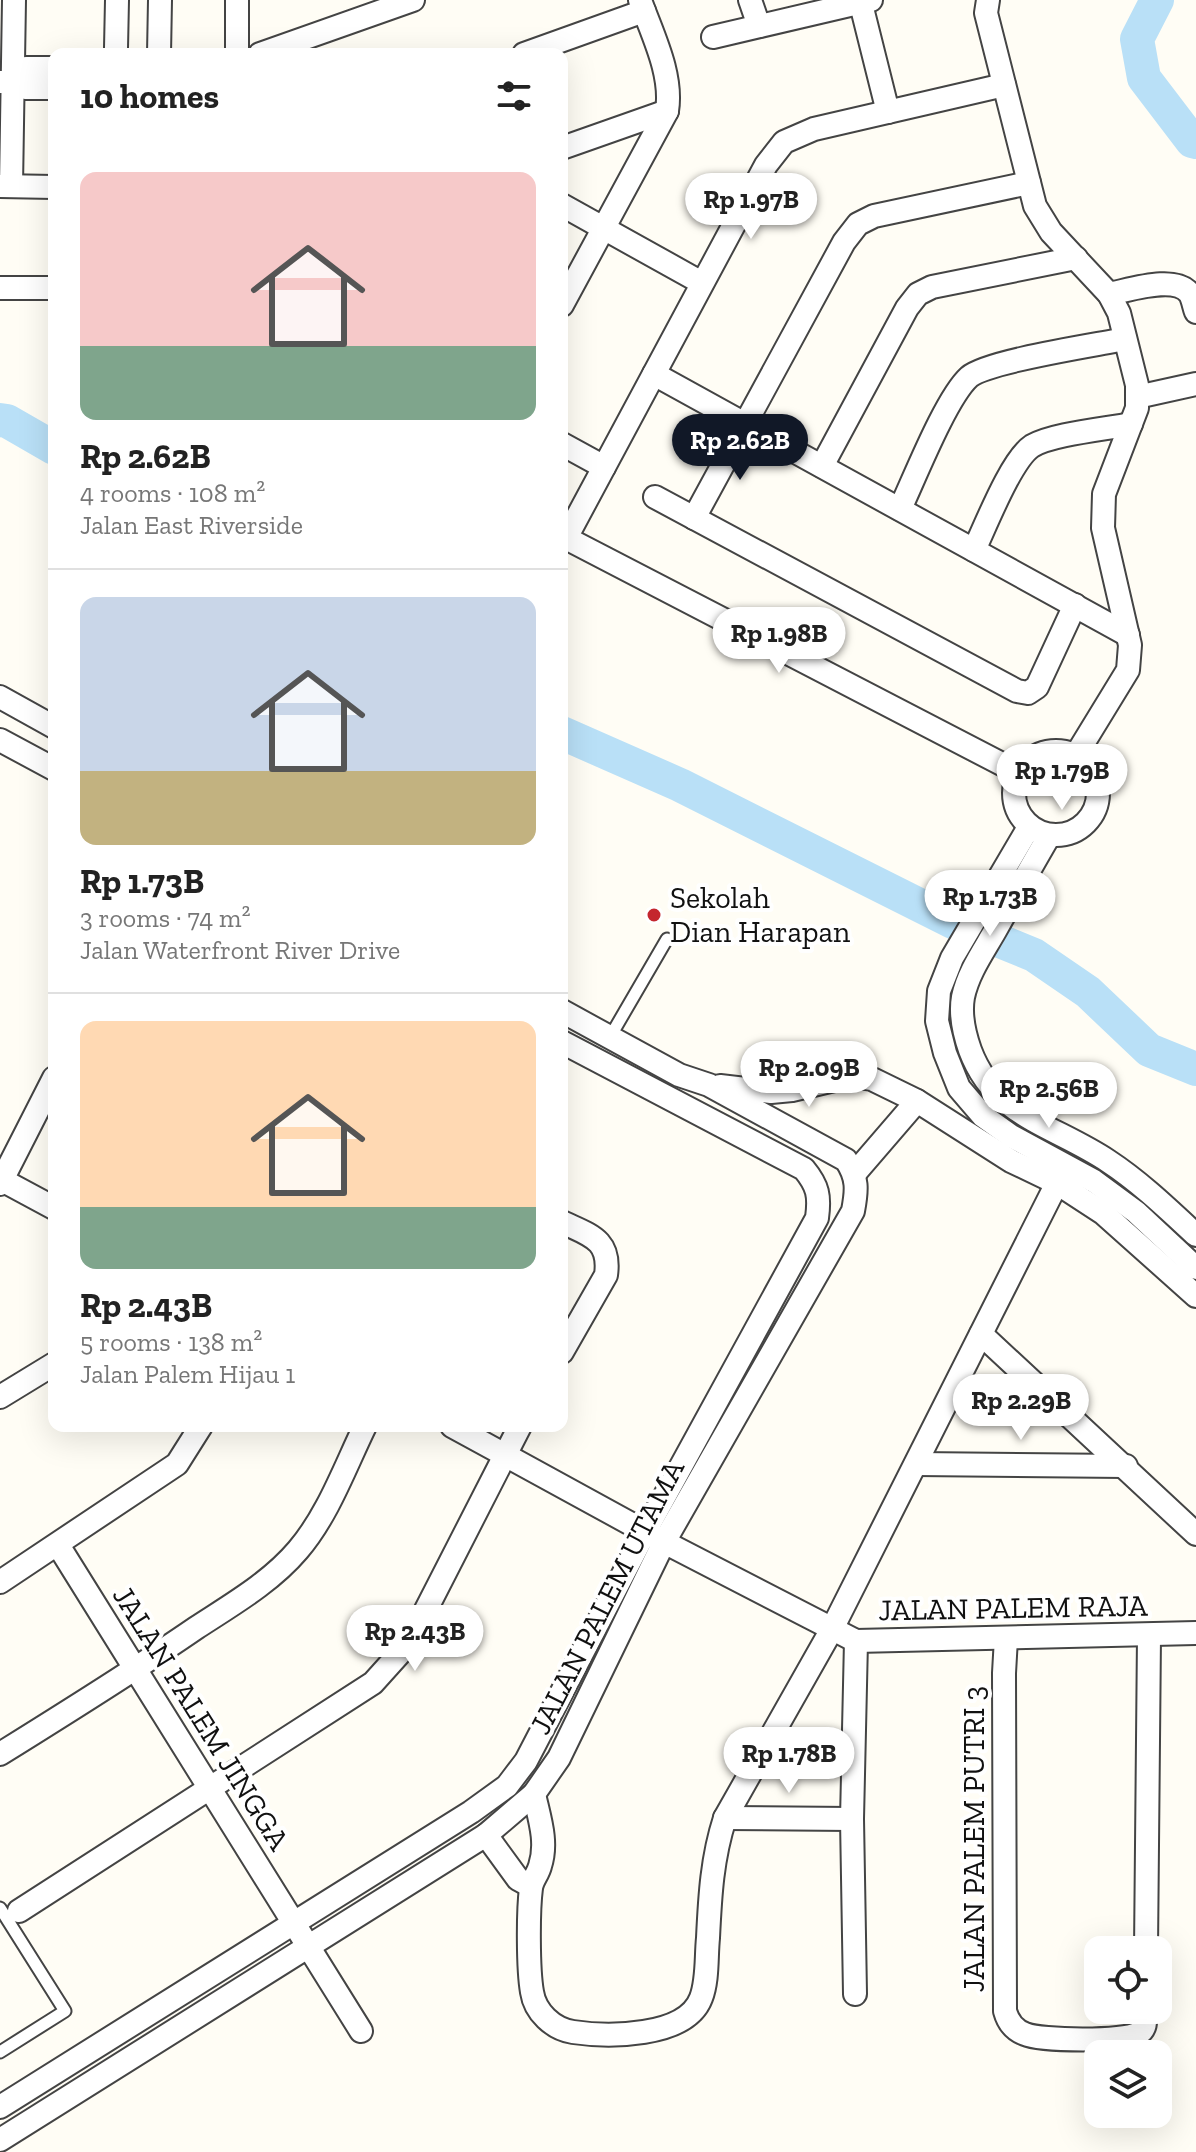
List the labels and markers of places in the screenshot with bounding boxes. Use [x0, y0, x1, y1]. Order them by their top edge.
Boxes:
pin: Rp 1.97B [668, 173, 834, 241]
pin: Rp 2.62B [657, 414, 823, 482]
pin: Rp 1.98B [696, 607, 862, 675]
pin: Rp 1.79B [979, 744, 1145, 812]
pin: Rp 1.73B [907, 870, 1073, 938]
place label: Sekolah Dian Harapan [670, 880, 850, 950]
marker: Sekolah Dian Harapan [645, 906, 663, 924]
pin: Rp 2.09B [726, 1041, 892, 1109]
pin: Rp 2.56B [966, 1062, 1132, 1130]
pin: Rp 2.29B [938, 1374, 1104, 1442]
pin: Rp 2.43B [332, 1605, 498, 1673]
pin: Rp 1.78B [706, 1727, 872, 1795]

